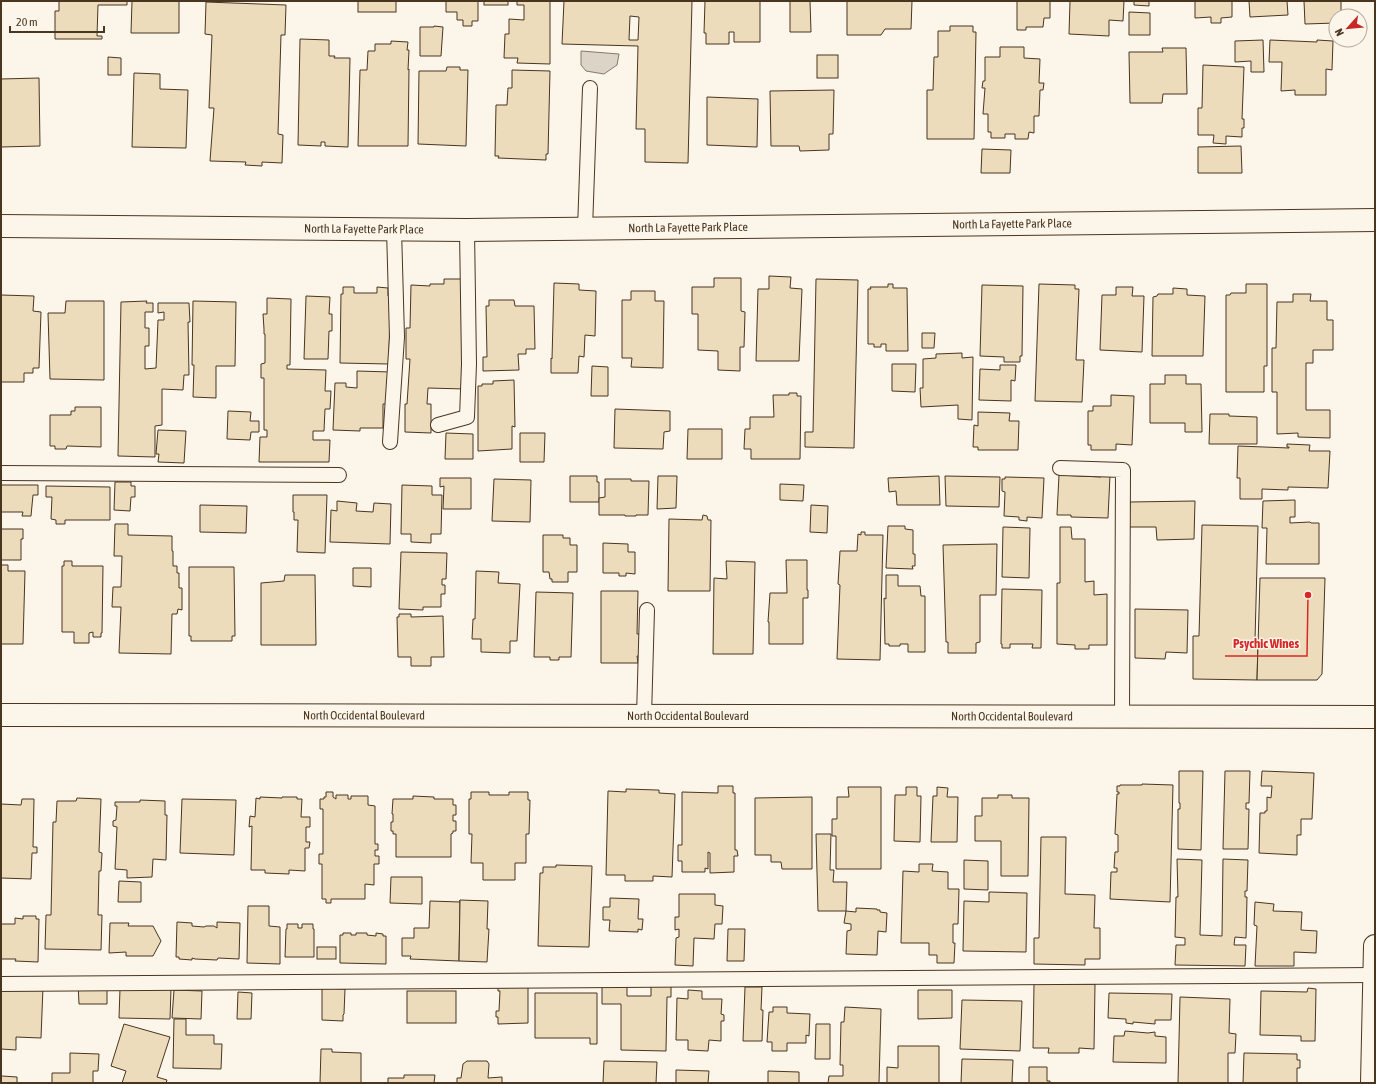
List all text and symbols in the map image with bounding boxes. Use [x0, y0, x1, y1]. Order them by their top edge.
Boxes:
scale bar [10, 8, 104, 34]
north arrow [1328, 8, 1368, 48]
text: 20 m [16, 15, 38, 29]
text: N [1332, 27, 1346, 38]
street label: North La Fayette Park Place [952, 216, 1072, 232]
street label: North La Fayette Park Place [628, 220, 748, 235]
street label: North La Fayette Park Place [304, 222, 424, 237]
callout: Psychic Wines [1225, 631, 1307, 656]
text: Psychic Wines [1233, 636, 1299, 651]
street label: North Occidental Boulevard [303, 708, 425, 723]
street label: North Occidental Boulevard [627, 709, 749, 723]
street label: North Occidental Boulevard [951, 709, 1073, 724]

